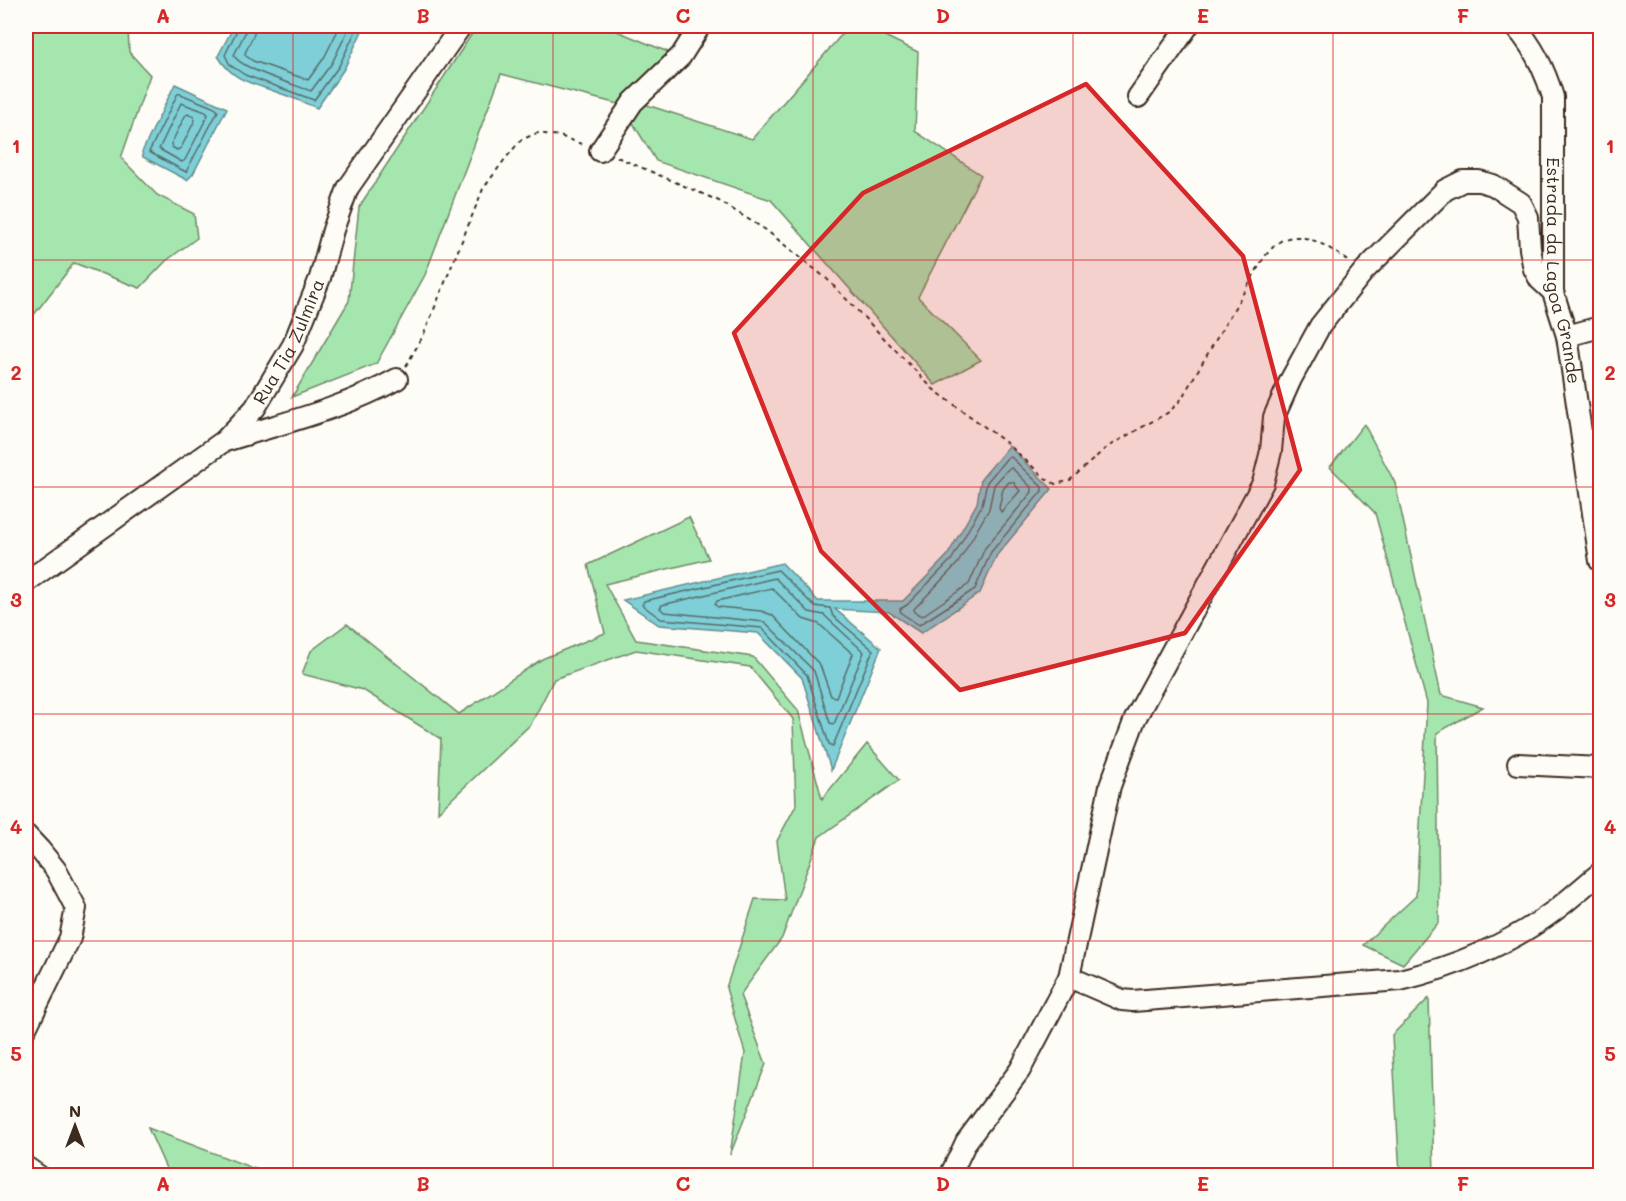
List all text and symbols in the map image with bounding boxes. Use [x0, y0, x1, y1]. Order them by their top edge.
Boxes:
text: A [156, 2, 170, 28]
text: B [416, 2, 430, 28]
text: C [676, 2, 691, 28]
text: D [936, 2, 950, 28]
text: E [1197, 2, 1209, 28]
text: F [1457, 2, 1470, 28]
text: 1 [12, 132, 20, 158]
text: 1 [1606, 132, 1614, 158]
street label: Estrada da Lagoa Grande [1542, 157, 1587, 385]
street label: Rua Tia Zulmira [247, 275, 329, 409]
text: 2 [10, 359, 22, 385]
text: 2 [1604, 359, 1616, 385]
text: 3 [10, 586, 22, 612]
text: 3 [1604, 586, 1616, 612]
text: 4 [10, 813, 23, 839]
text: 4 [1604, 813, 1617, 839]
text: 5 [10, 1040, 22, 1066]
text: 5 [1604, 1040, 1616, 1066]
north arrow [45, 1096, 105, 1156]
text: N [69, 1100, 81, 1121]
text: A [156, 1170, 170, 1196]
text: B [416, 1170, 430, 1196]
text: C [676, 1170, 691, 1196]
text: D [936, 1170, 950, 1196]
text: E [1197, 1170, 1209, 1196]
text: F [1457, 1170, 1470, 1196]

